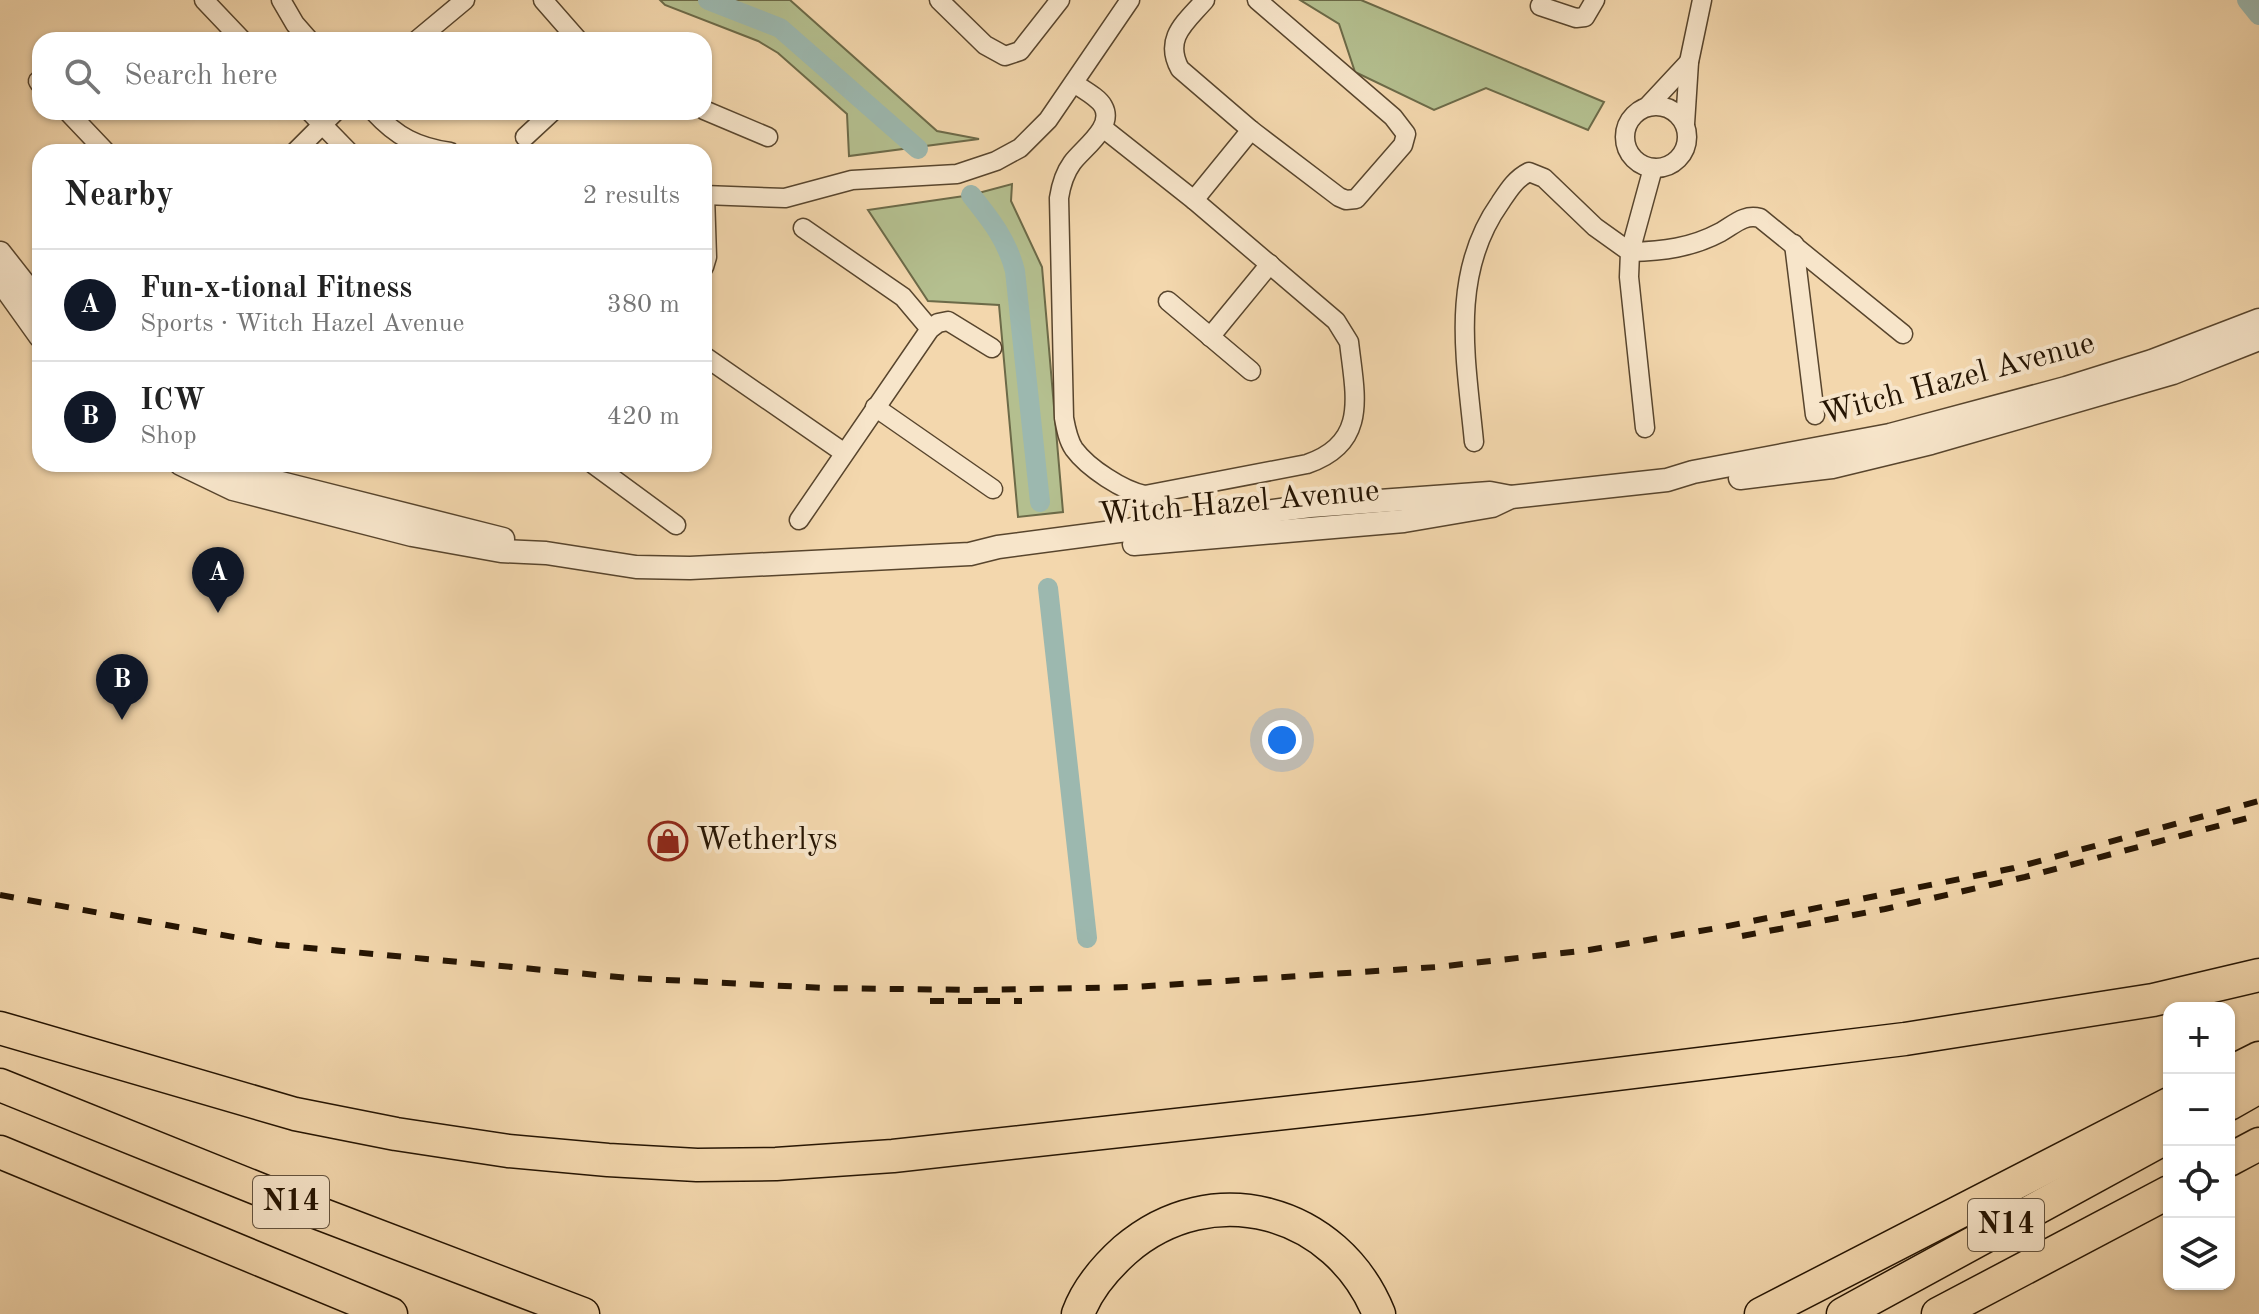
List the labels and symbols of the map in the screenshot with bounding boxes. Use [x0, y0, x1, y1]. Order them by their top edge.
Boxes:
street label: Witch Hazel Avenue [1818, 328, 2098, 432]
street label: Witch Hazel Avenue [1097, 476, 1381, 532]
pin: A [192, 547, 244, 613]
pin: B [96, 654, 148, 720]
your location [1262, 720, 1302, 760]
shop icon: Wetherlys [647, 820, 689, 862]
place label: Wetherlys [696, 825, 838, 857]
road number: N14 [253, 1176, 329, 1228]
road number: N14 [1968, 1199, 2044, 1251]

